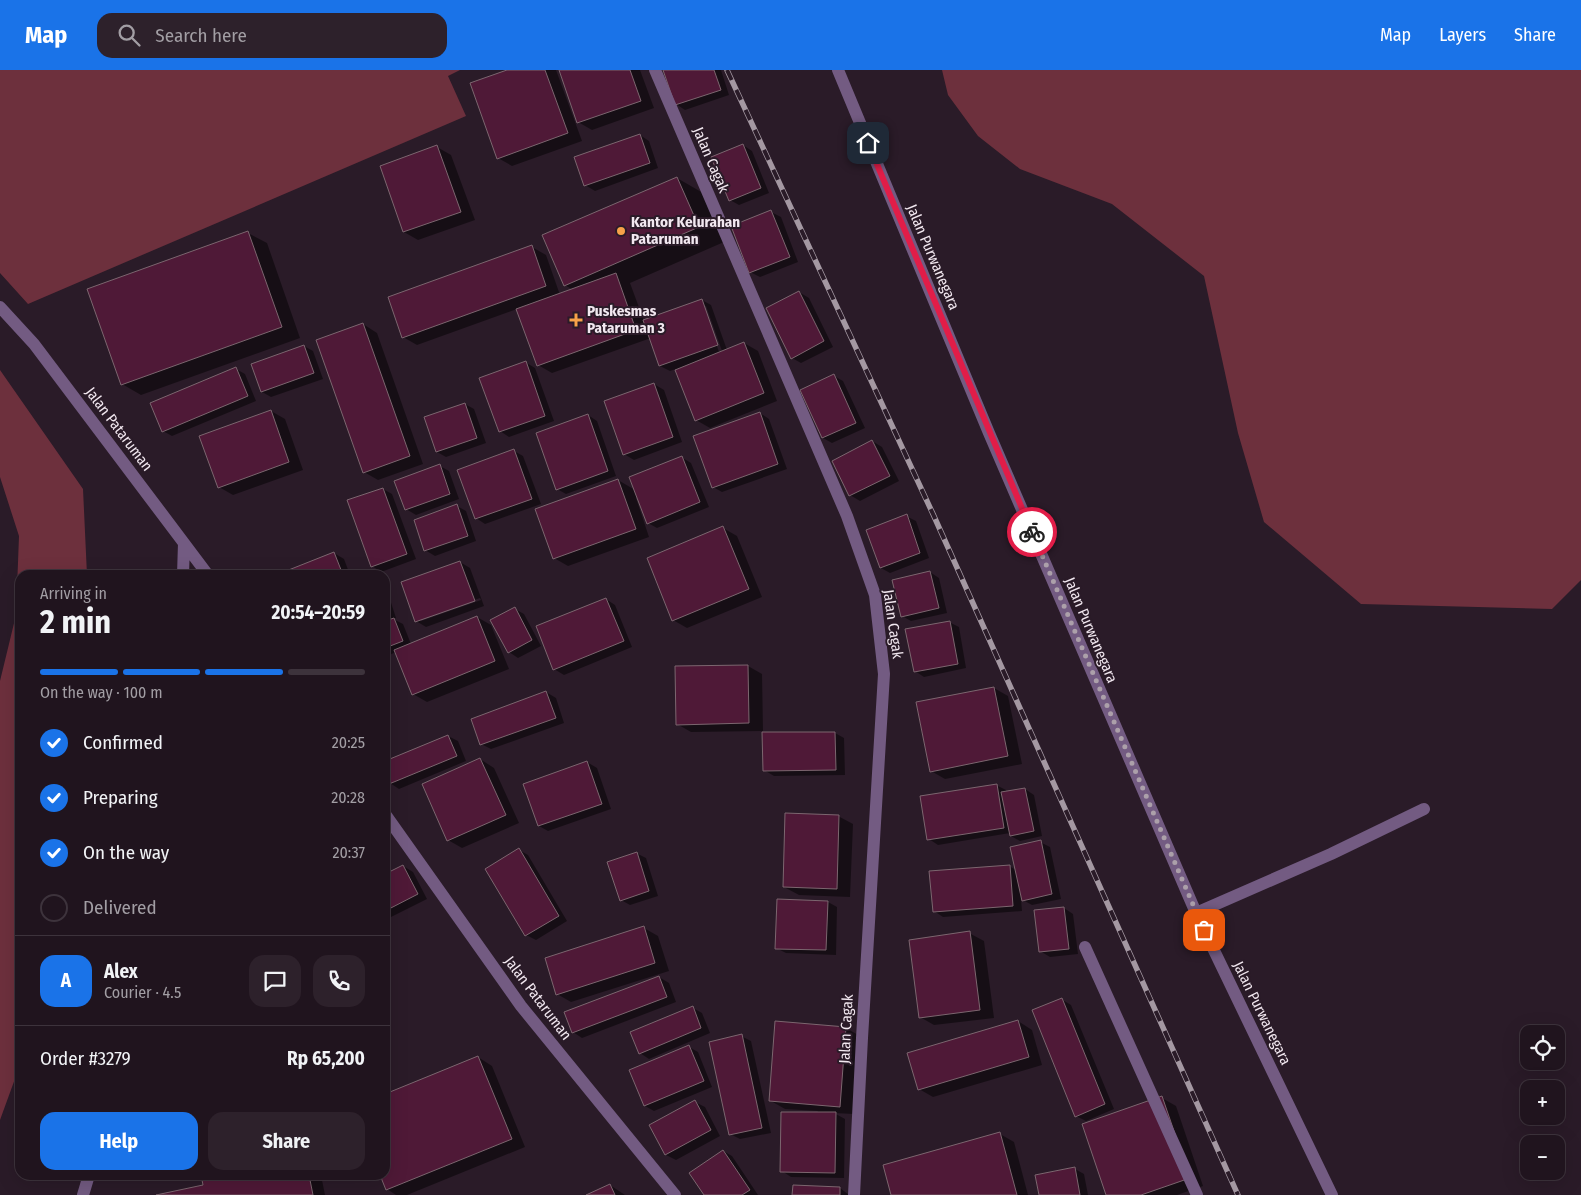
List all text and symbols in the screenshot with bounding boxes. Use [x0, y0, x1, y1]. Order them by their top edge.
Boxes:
search box [97, 13, 447, 58]
text: Map [25, 21, 67, 49]
icon: search [115, 21, 143, 49]
text: Search here [155, 24, 247, 47]
text: Map [1380, 24, 1411, 46]
text: Layers [1439, 24, 1486, 46]
text: Share [1514, 24, 1556, 46]
pin [847, 122, 889, 164]
street label: Jalan Cagak [689, 124, 733, 196]
icon: home [854, 129, 882, 157]
street label: Jalan Purwanegara [903, 201, 963, 313]
place label: Kantor Kelurahan Pataruman [631, 213, 740, 248]
marker: Kantor Kelurahan Pataruman [615, 225, 627, 237]
place label: Puskesmas Pataruman 3 [587, 302, 665, 337]
marker: Puskesmas Pataruman 3 [569, 313, 583, 327]
street label: Jalan Pataruman [82, 383, 156, 475]
courier [1007, 507, 1057, 557]
icon: bike [1018, 518, 1046, 546]
street label: Jalan Purwanegara [1061, 574, 1121, 686]
text: Arriving in [40, 584, 107, 603]
street label: Jalan Cagak [879, 588, 907, 660]
text: 20:54–20:59 [272, 601, 365, 624]
text: 2 min [40, 603, 111, 641]
text: On the way · 100 m [40, 683, 162, 702]
icon: check [40, 729, 68, 757]
text: Confirmed [83, 731, 163, 754]
text: 20:25 [332, 733, 365, 752]
icon: check [40, 784, 68, 812]
text: Preparing [83, 786, 158, 809]
text: 20:28 [331, 788, 365, 807]
icon: check [40, 839, 68, 867]
text: On the way [83, 841, 169, 864]
text: 20:37 [332, 843, 365, 862]
text: Delivered [83, 896, 157, 919]
pin [1183, 909, 1225, 951]
icon: bag [1190, 916, 1218, 944]
street label: Jalan Pataruman [501, 952, 575, 1044]
button: chat [249, 955, 301, 1007]
button: phone [313, 955, 365, 1007]
street label: Jalan Purwanegara [1229, 958, 1295, 1068]
text: Alex [104, 960, 138, 983]
text: A [61, 969, 71, 992]
text: Courier · 4.5 [104, 983, 181, 1002]
street label: Jalan Cagak [835, 994, 857, 1064]
map controls [1520, 1025, 1565, 1180]
button: locate [1520, 1025, 1565, 1070]
text: Order #3279 [40, 1047, 131, 1070]
text: Rp 65,200 [287, 1047, 365, 1070]
button: + [1520, 1080, 1565, 1125]
button: Help [40, 1112, 198, 1170]
button: Share [208, 1112, 365, 1170]
button: − [1520, 1135, 1565, 1180]

